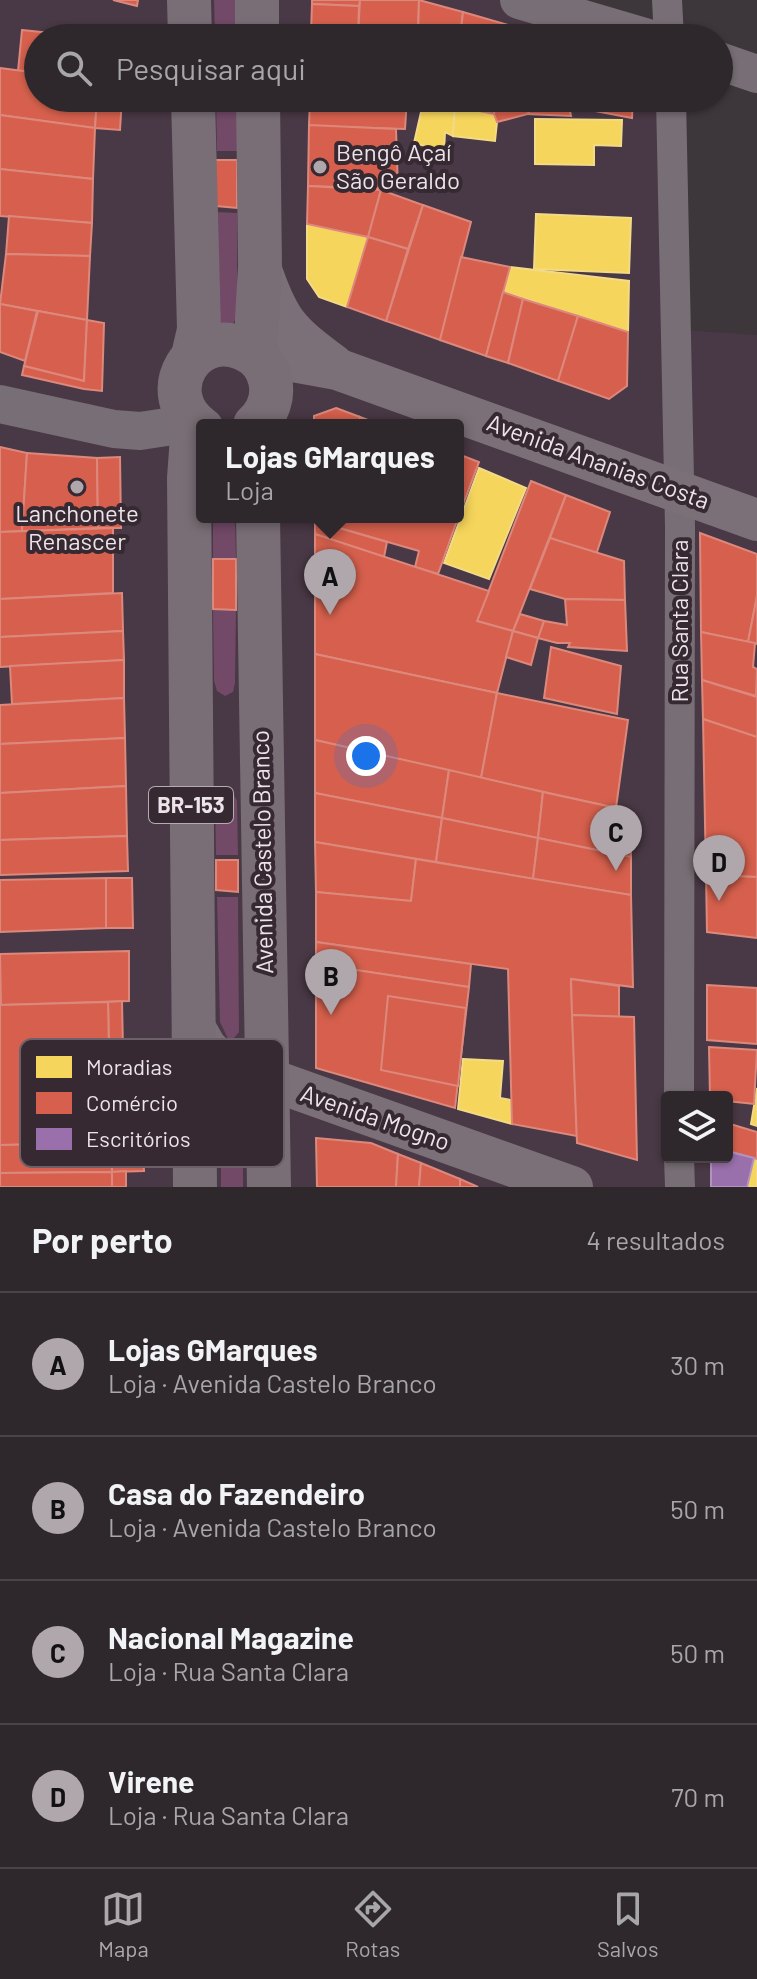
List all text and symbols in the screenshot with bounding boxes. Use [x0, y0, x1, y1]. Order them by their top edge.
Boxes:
search box [24, 24, 733, 112]
icon: search [52, 46, 96, 90]
text: Pesquisar aqui [116, 50, 306, 86]
place label: Bengô Açaí São Geraldo [336, 137, 460, 194]
marker: Bengô Açaí São Geraldo [311, 158, 329, 176]
street label: Avenida Ananias Costa [483, 407, 714, 514]
popup [196, 419, 464, 523]
text: Lojas GMarques [225, 438, 435, 474]
text: Loja [225, 474, 274, 505]
marker: Lanchonete Renascer [68, 478, 86, 496]
place label: Lanchonete Renascer [15, 498, 139, 555]
street label: Rua Santa Clara [664, 540, 693, 702]
pin: A [304, 549, 356, 615]
street label: Avenida Castelo Branco [245, 730, 278, 974]
your location [346, 736, 386, 776]
road number: BR-153 [149, 787, 233, 823]
pin: C [590, 805, 642, 871]
pin: D [693, 835, 745, 901]
pin: B [305, 949, 357, 1015]
legend [20, 1039, 284, 1167]
text: Moradias [86, 1053, 172, 1079]
street label: Avenida Mogno [297, 1078, 454, 1156]
text: Comércio [86, 1089, 178, 1115]
map controls [661, 1091, 733, 1163]
button: layers [661, 1091, 733, 1163]
text: Escritórios [86, 1125, 191, 1151]
text: Por perto [32, 1219, 173, 1260]
text: 4 resultados [586, 1224, 725, 1255]
text: Lojas GMarques [108, 1331, 317, 1367]
text: A [49, 1349, 67, 1380]
text: 30 m [670, 1349, 725, 1380]
text: Loja · Avenida Castelo Branco [108, 1367, 437, 1398]
text: Casa do Fazendeiro [108, 1475, 365, 1511]
text: B [50, 1493, 66, 1524]
text: 50 m [670, 1493, 725, 1524]
text: Loja · Avenida Castelo Branco [108, 1511, 437, 1542]
text: Nacional Magazine [108, 1619, 354, 1655]
text: C [50, 1637, 66, 1668]
text: 50 m [670, 1637, 725, 1668]
text: Loja · Rua Santa Clara [108, 1655, 349, 1686]
text: Virene [108, 1763, 195, 1799]
text: D [50, 1781, 66, 1812]
text: 70 m [671, 1781, 725, 1812]
text: Loja · Rua Santa Clara [108, 1799, 349, 1830]
tab: Mapa [98, 1887, 149, 1961]
tab: Rotas [345, 1887, 400, 1961]
tab: Salvos [597, 1887, 659, 1961]

